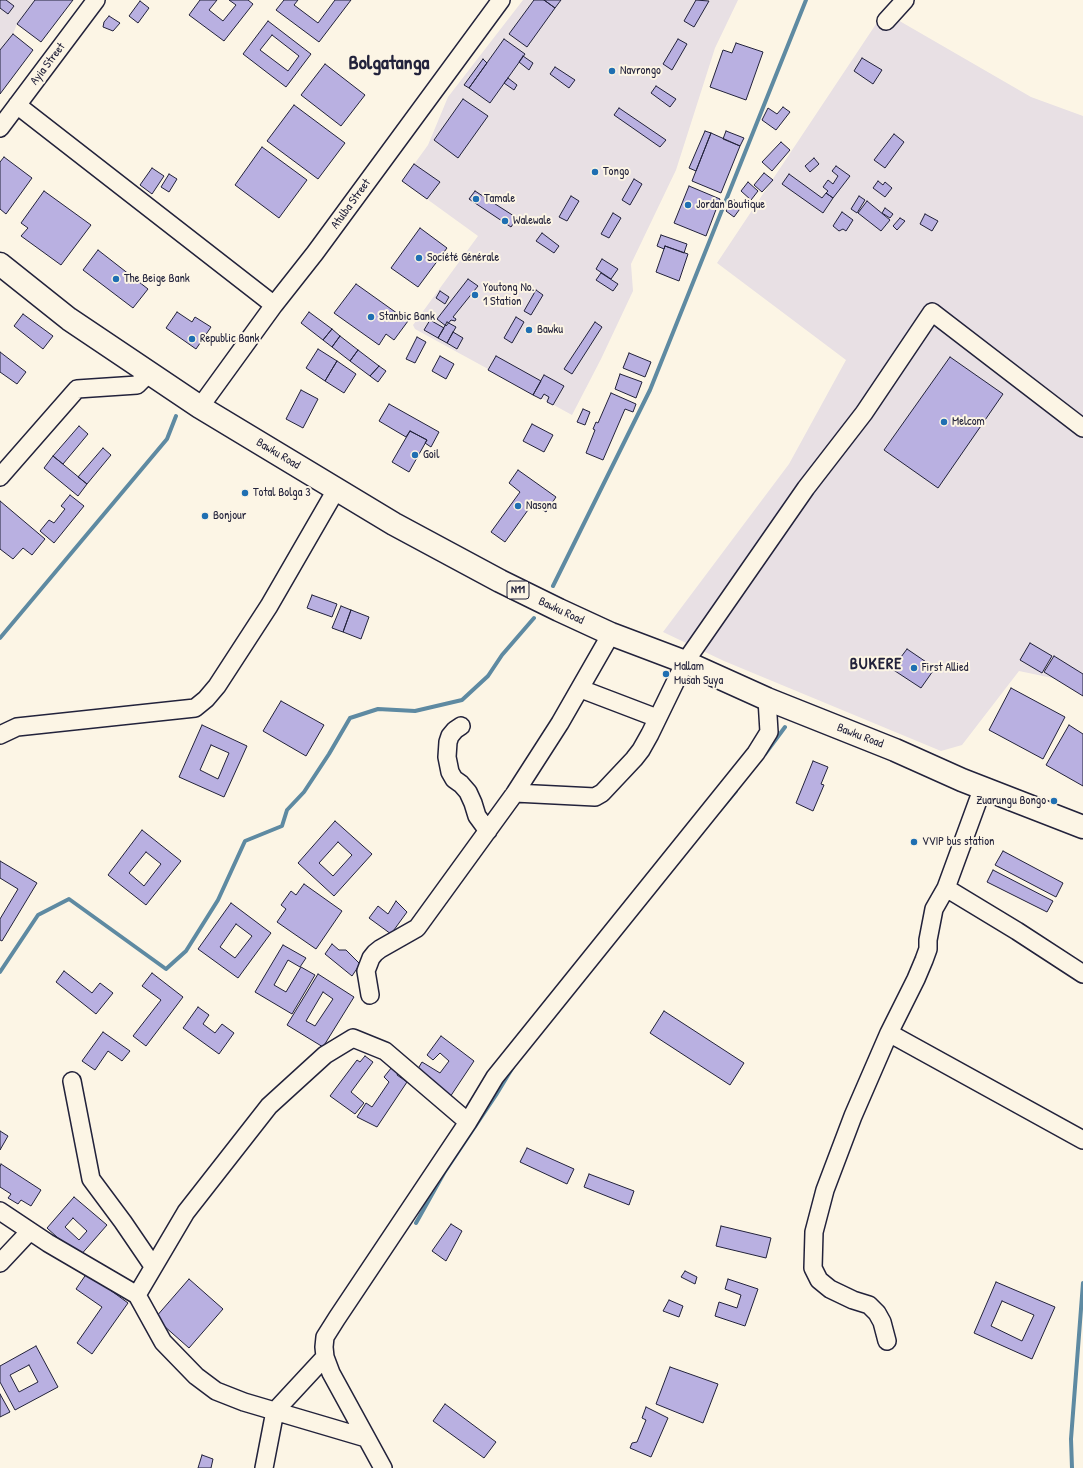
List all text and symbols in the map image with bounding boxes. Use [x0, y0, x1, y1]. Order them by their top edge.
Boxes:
street label: Ayia Street [27, 40, 69, 88]
district label: Bolgatanga [349, 52, 429, 76]
place label: Navrongo [620, 64, 661, 78]
marker: Navrongo [607, 66, 617, 76]
place label: Tongo [603, 165, 629, 179]
marker: Tongo [590, 167, 600, 177]
street label: Atulba Street [328, 176, 374, 232]
place label: Tamale [484, 192, 515, 206]
marker: Tamale [471, 194, 481, 204]
place label: Jordan Boutique [696, 198, 765, 212]
marker: Jordan Boutique [683, 200, 693, 210]
place label: Walewale [513, 214, 551, 228]
marker: Walewale [500, 216, 510, 226]
place label: Société Générale [427, 251, 499, 265]
marker: Société Générale [414, 253, 424, 263]
place label: The Beige Bank [124, 272, 190, 286]
marker: The Beige Bank [111, 274, 121, 284]
place label: Youtong No. 1 Station [483, 281, 534, 309]
marker: Youtong No. 1 Station [470, 290, 480, 300]
place label: Stanbic Bank [379, 310, 435, 324]
marker: Stanbic Bank [366, 312, 376, 322]
place label: Bawku [537, 323, 563, 337]
marker: Bawku [524, 325, 534, 335]
place label: Republic Bank [200, 332, 260, 346]
marker: Republic Bank [187, 334, 197, 344]
place label: Melcom [952, 415, 985, 429]
marker: Melcom [939, 417, 949, 427]
street label: Bawku Road [253, 435, 303, 473]
place label: Goil [423, 448, 439, 462]
marker: Goil [410, 450, 420, 460]
place label: Total Bolga 3 [253, 486, 311, 500]
marker: Total Bolga 3 [240, 488, 250, 498]
place label: Nasona [526, 499, 557, 513]
marker: Nasona [513, 501, 523, 511]
place label: Bonjour [213, 509, 246, 523]
marker: Bonjour [200, 511, 210, 521]
road number: N11 [507, 581, 529, 599]
street label: Bawku Road [536, 594, 586, 628]
district label: BUKERE [850, 655, 902, 675]
place label: Mallam Musah Suya [674, 660, 723, 688]
place label: First Allied [922, 661, 968, 675]
marker: First Allied [909, 663, 919, 673]
marker: Mallam Musah Suya [661, 669, 671, 679]
street label: Bawku Road [835, 721, 885, 751]
place label: Zuarungu Bongo [976, 794, 1046, 808]
marker: Zuarungu Bongo [1049, 796, 1059, 806]
place label: VVIP bus station [922, 835, 994, 849]
marker: VVIP bus station [909, 837, 919, 847]

